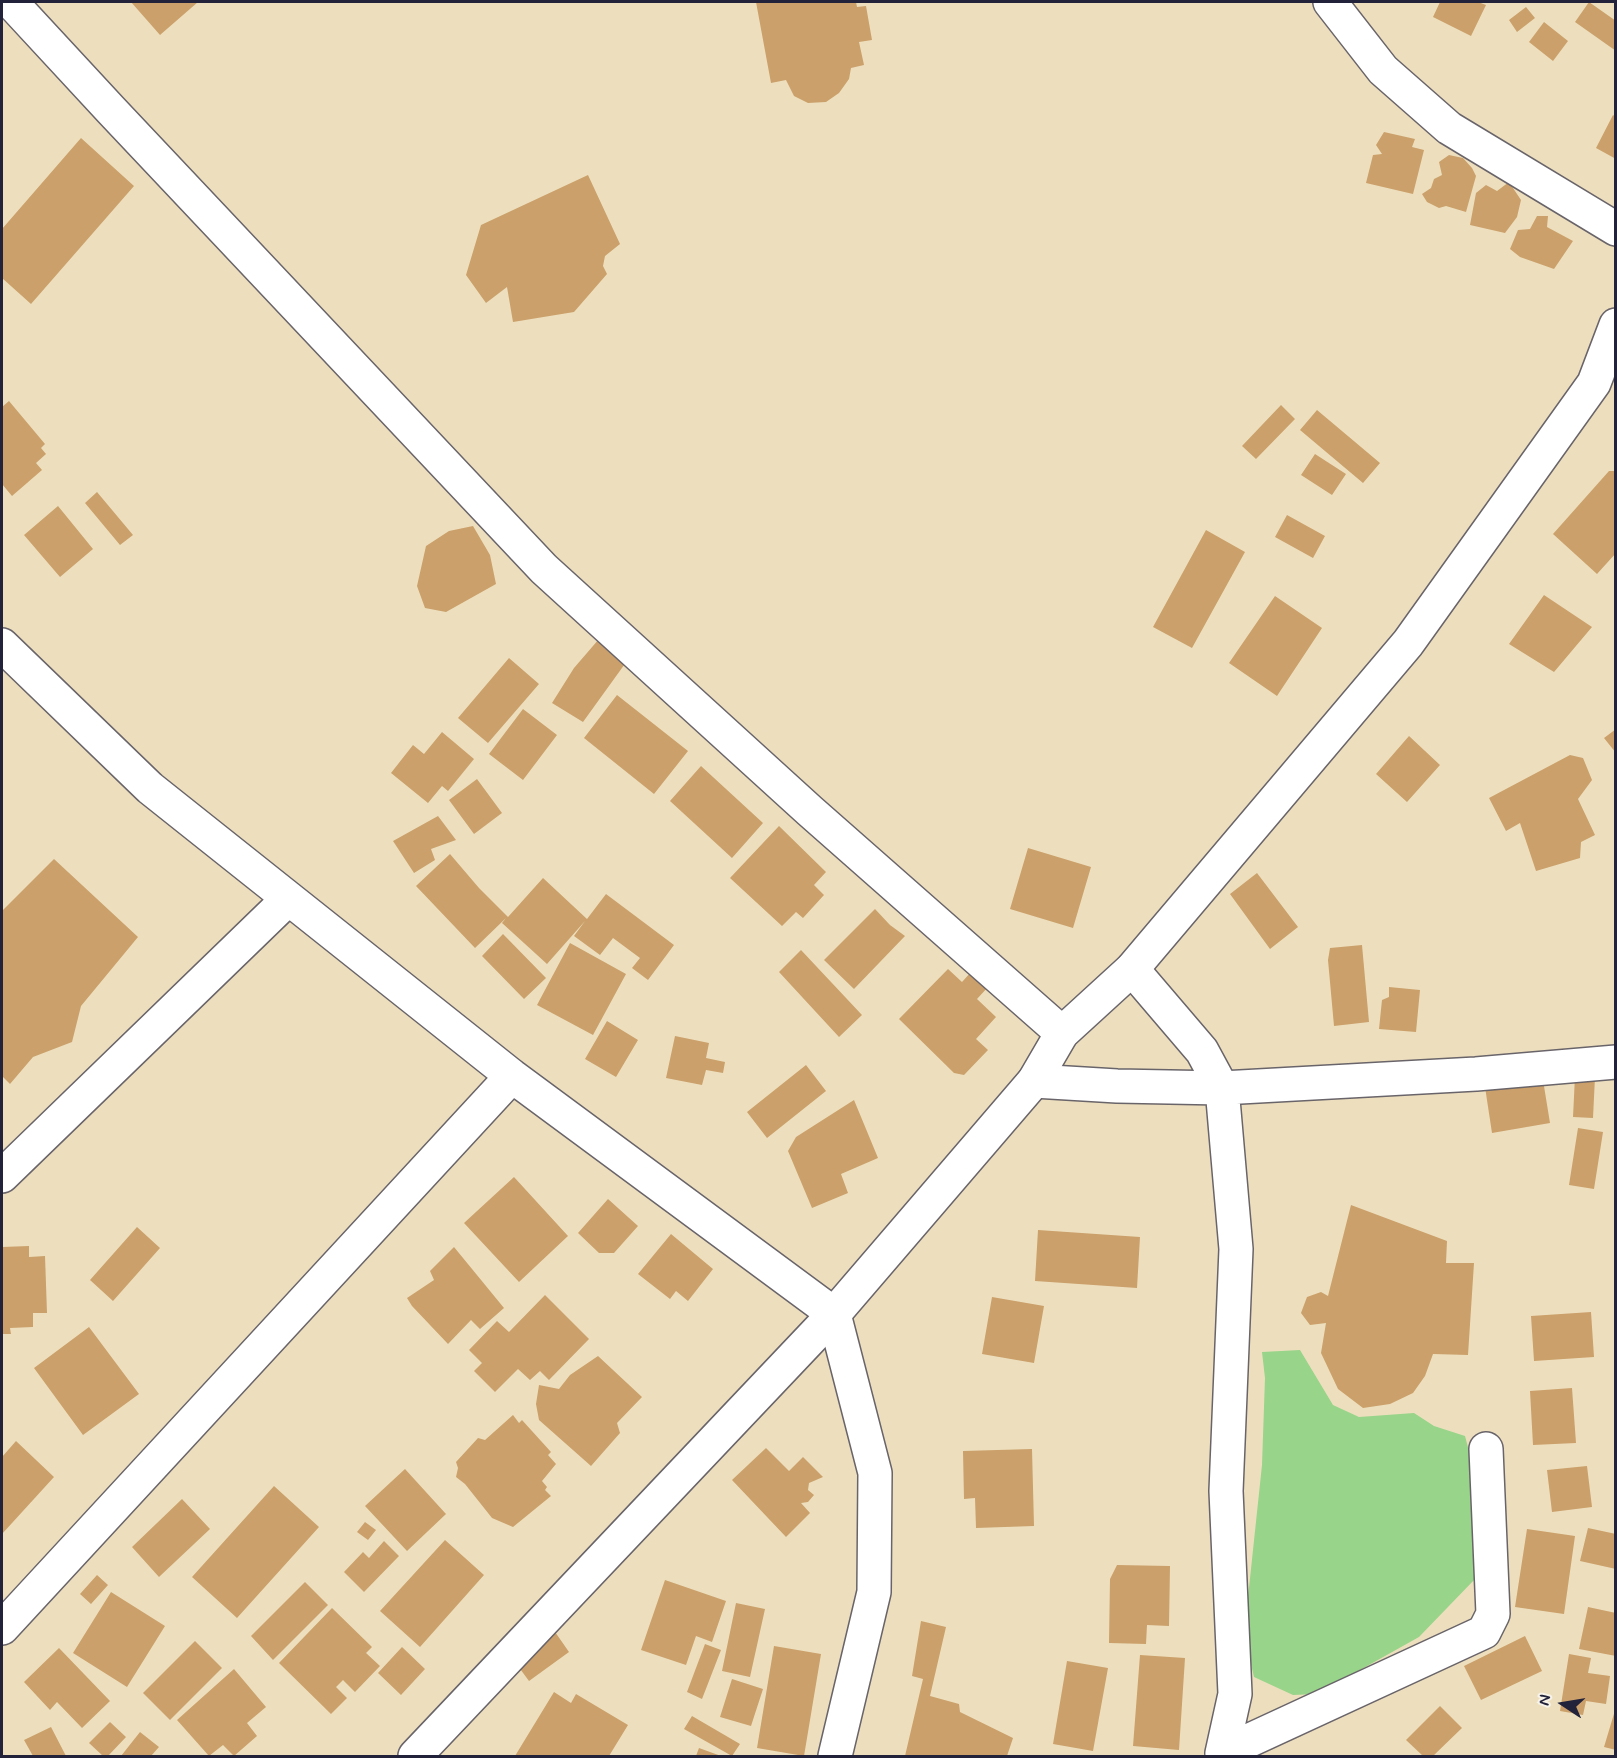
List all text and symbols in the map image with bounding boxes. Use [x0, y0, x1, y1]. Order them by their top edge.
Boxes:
north arrow [1533, 1674, 1593, 1734]
text: N [1534, 1693, 1556, 1708]

